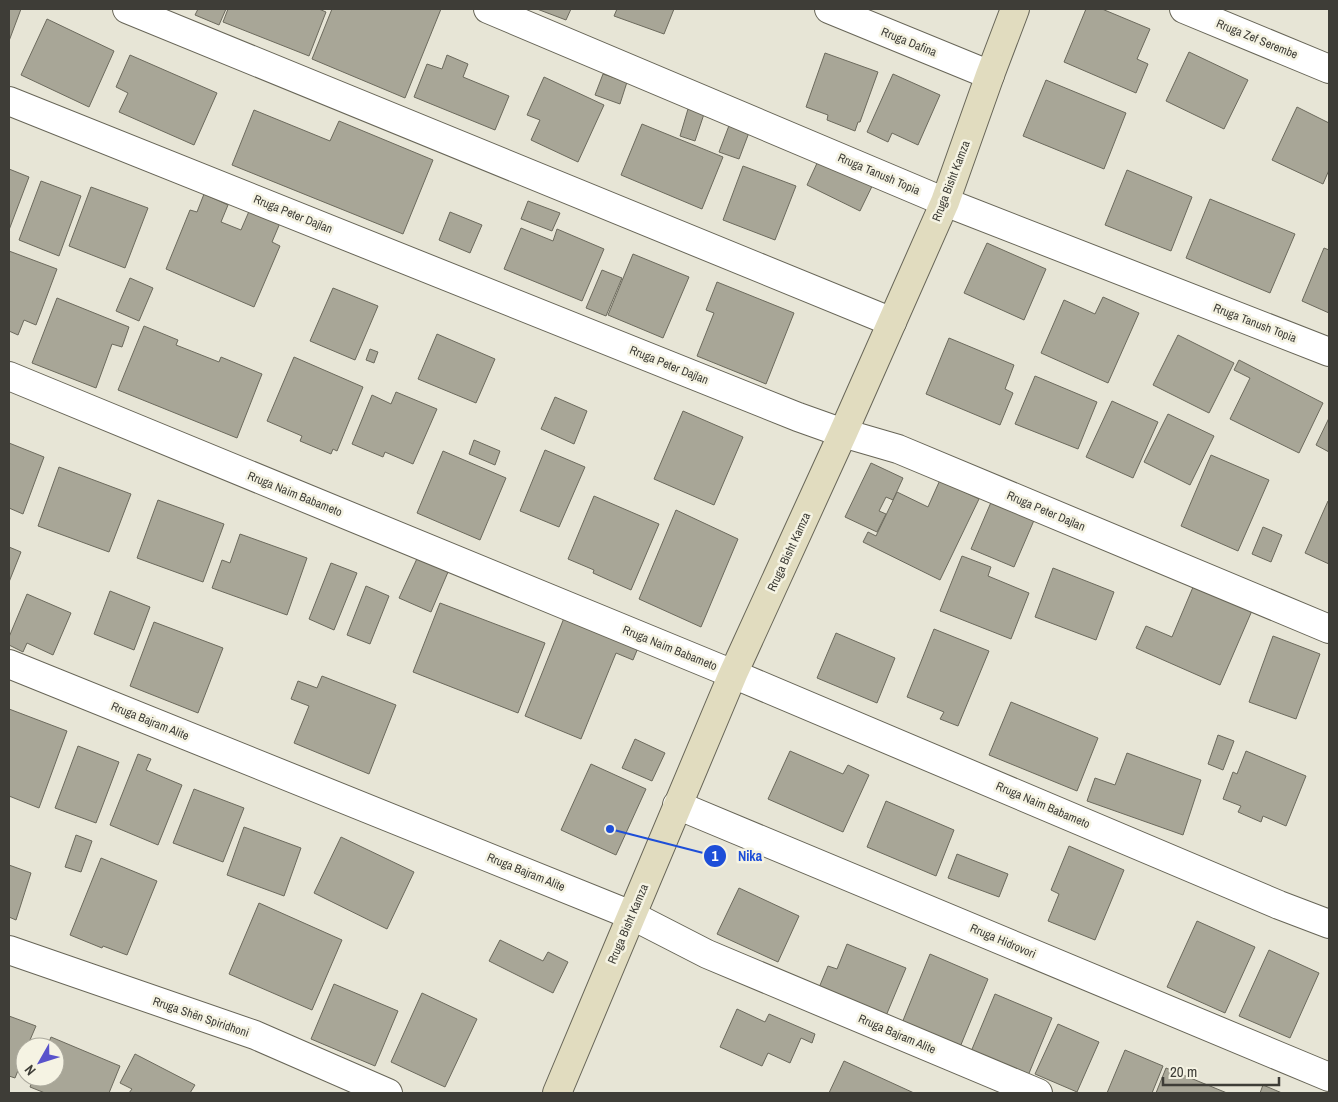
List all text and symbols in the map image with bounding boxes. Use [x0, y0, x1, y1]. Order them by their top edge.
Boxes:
street label: Rruga Zef Serembe [1214, 15, 1300, 63]
street label: Rruga Dafina [879, 24, 940, 61]
street label: Rruga Bisht Kamza [928, 138, 974, 224]
street label: Rruga Tanush Topia [835, 149, 923, 199]
street label: Rruga Peter Dajlan [251, 191, 335, 237]
street label: Rruga Tanush Topia [1211, 300, 1299, 346]
street label: Rruga Peter Dajlan [627, 342, 711, 388]
street label: Rruga Naim Babameto [245, 468, 345, 520]
street label: Rruga Peter Dajlan [1004, 487, 1088, 535]
street label: Rruga Bisht Kamza [764, 509, 815, 594]
street label: Rruga Naim Babameto [620, 622, 720, 674]
street label: Rruga Bajram Alite [109, 698, 191, 744]
street label: Rruga Naim Babameto [994, 778, 1092, 832]
callout: Nika [703, 841, 772, 870]
text: 1 [712, 845, 719, 866]
text: Nika [738, 847, 763, 865]
street label: Rruga Bajram Alite [485, 849, 567, 895]
street label: Rruga Bisht Kamza [604, 881, 652, 966]
street label: Rruga Hidrovori [968, 920, 1038, 962]
street label: Rruga Shën Spiridhoni [151, 993, 251, 1041]
street label: Rruga Bajram Alite [856, 1010, 938, 1058]
north arrow [15, 1037, 65, 1087]
scale bar [1163, 1054, 1279, 1086]
text: N [20, 1061, 40, 1079]
text: 20 m [1170, 1061, 1197, 1082]

